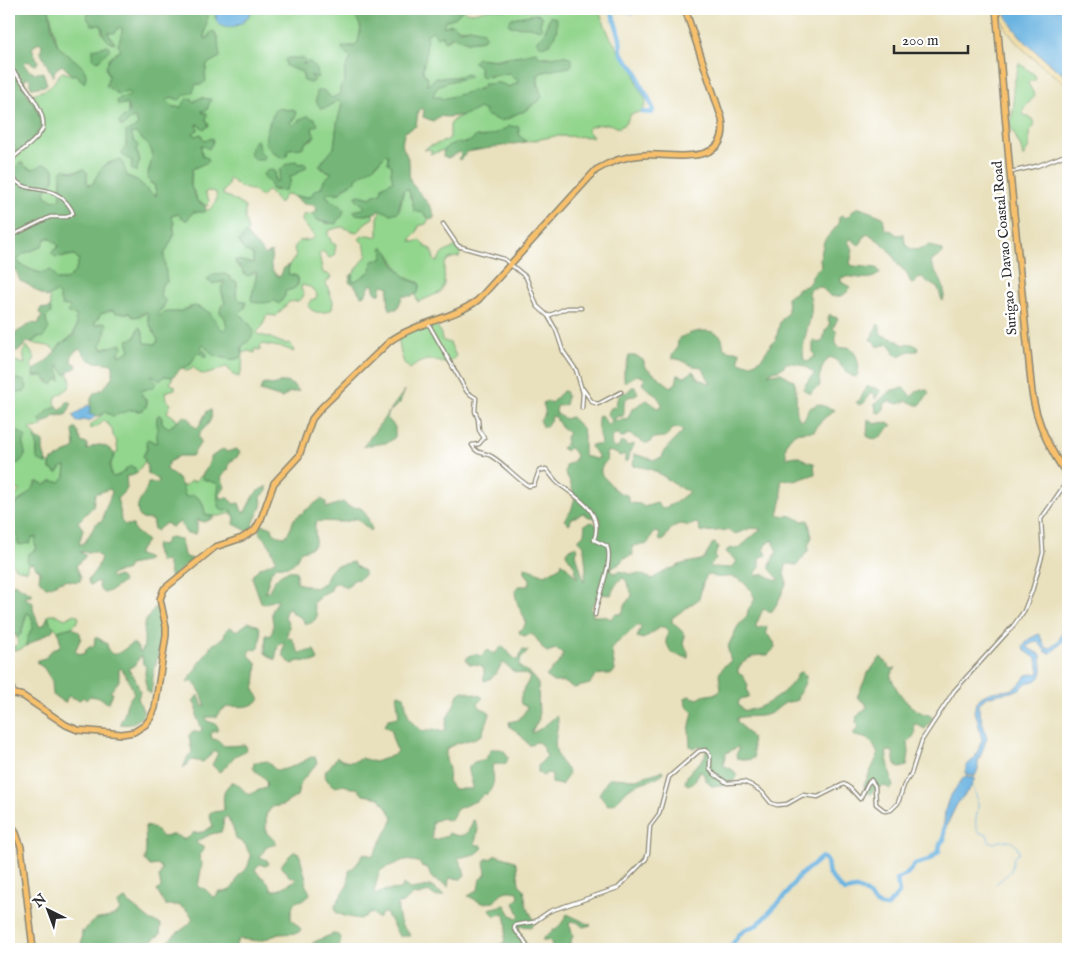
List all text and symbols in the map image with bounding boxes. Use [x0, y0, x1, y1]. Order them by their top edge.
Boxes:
scale bar [894, 22, 968, 54]
text: 200 m [902, 31, 939, 50]
street label: Surigao - Davao Coastal Road [988, 160, 1022, 336]
north arrow [22, 886, 72, 936]
text: N [29, 890, 50, 912]

